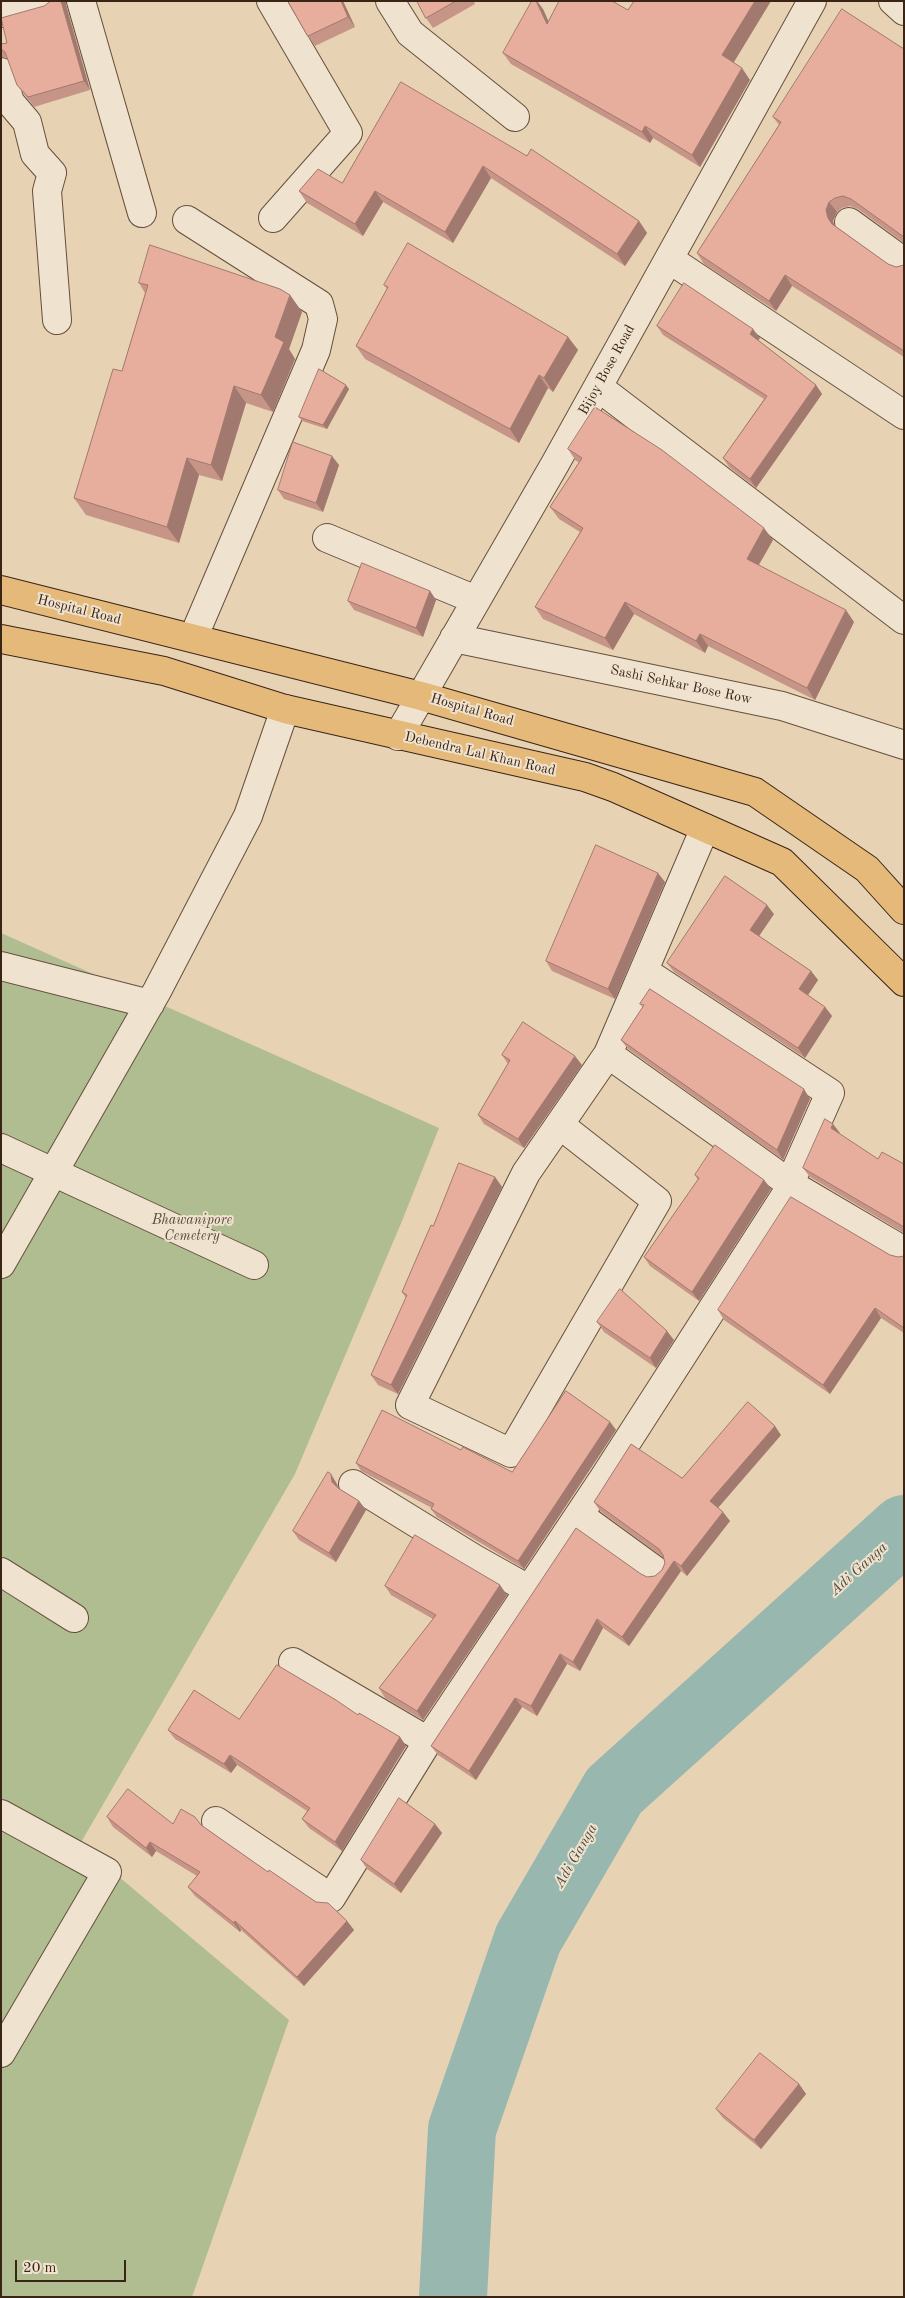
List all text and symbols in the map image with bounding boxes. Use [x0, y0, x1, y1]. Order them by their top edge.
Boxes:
street label: Bijoy Bose Road [575, 322, 639, 418]
street label: Hospital Road [35, 591, 123, 629]
street label: Sashi Sehkar Bose Row [609, 662, 753, 708]
street label: Hospital Road [428, 690, 516, 730]
street label: Debendra Lal Khan Road [403, 728, 557, 780]
park label: Bhawanipore Cemetery [152, 1212, 232, 1244]
water label: Adi Ganga [827, 1539, 891, 1599]
water label: Adi Ganga [550, 1821, 602, 1891]
scale bar [18, 2250, 129, 2282]
text: 20 m [23, 2261, 57, 2276]

